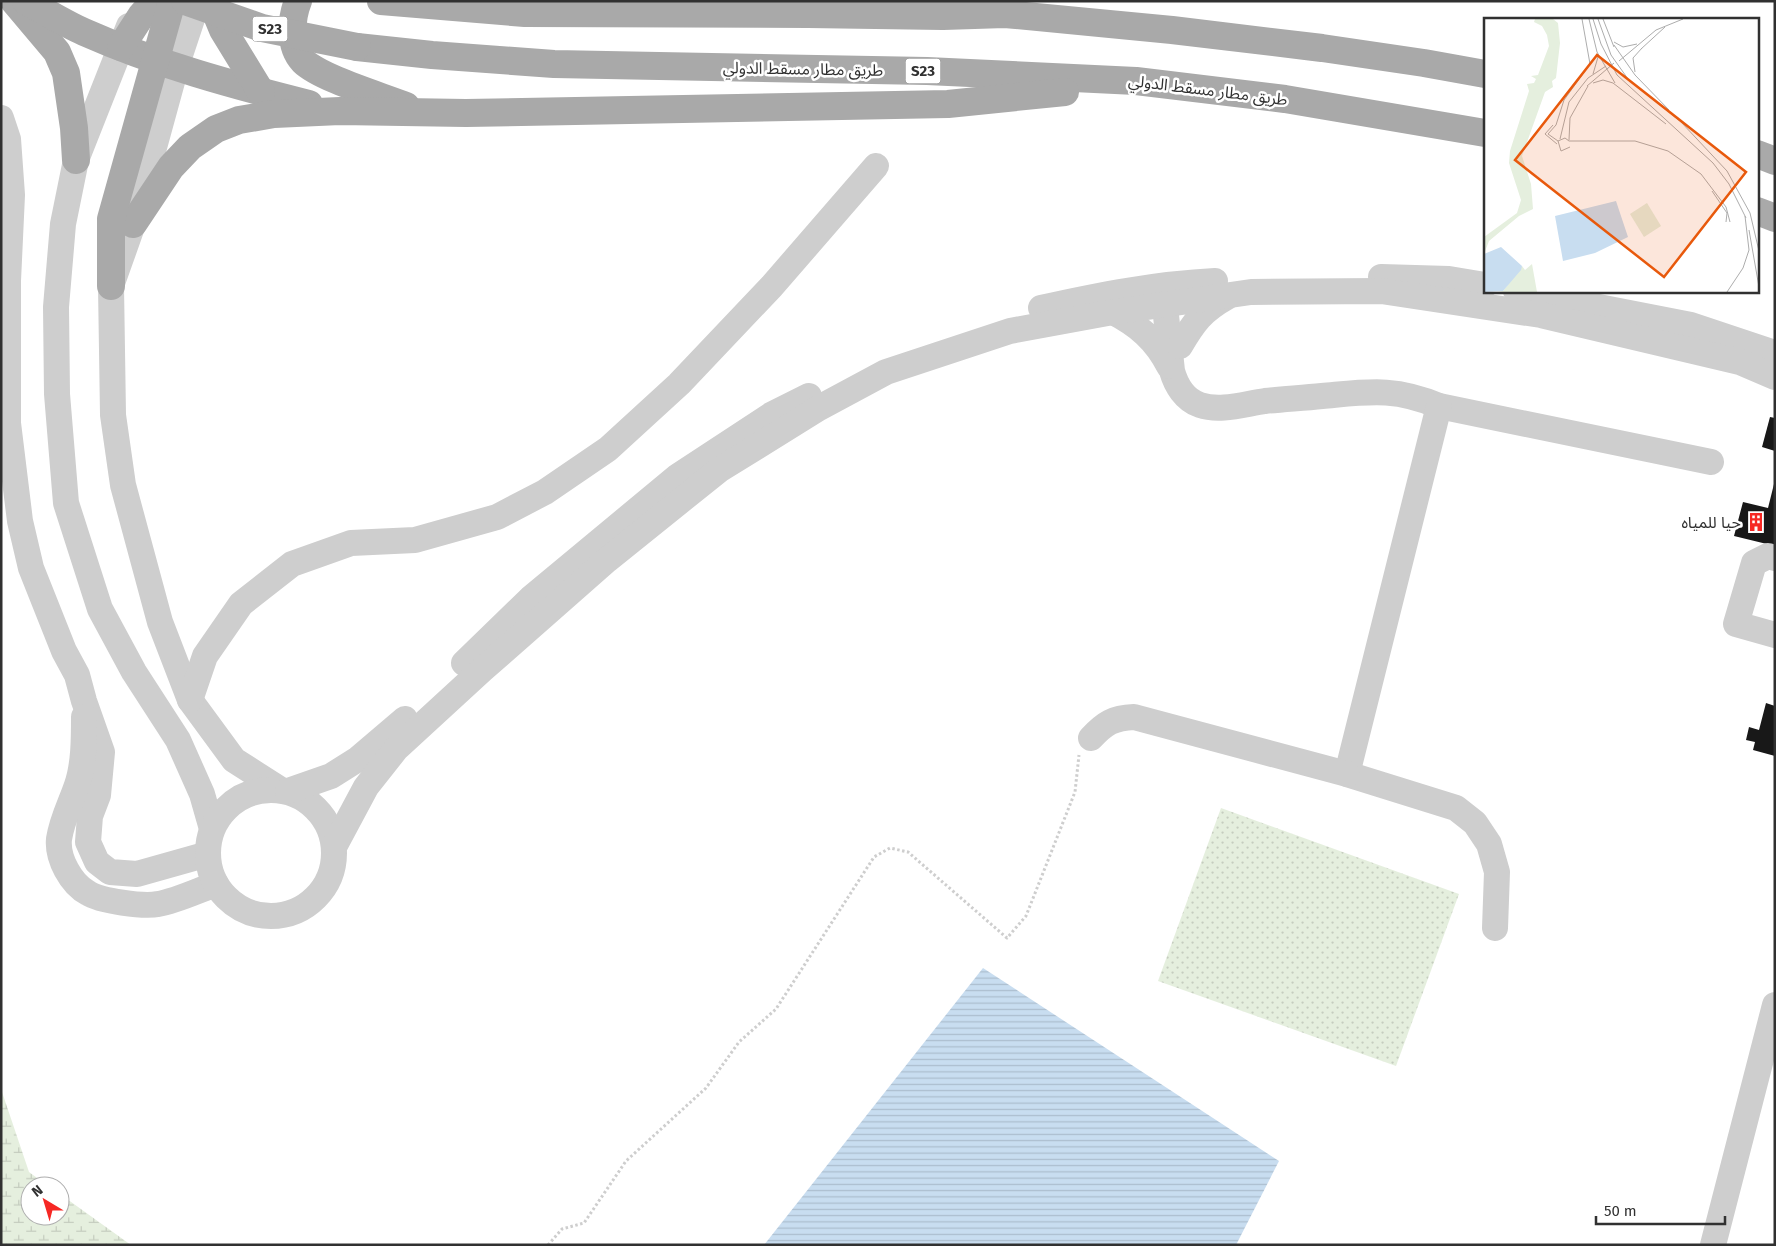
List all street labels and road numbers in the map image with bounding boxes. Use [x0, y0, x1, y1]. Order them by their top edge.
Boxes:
road number: S23 [252, 16, 288, 42]
street label: طريق مطار مسقط الدولي [723, 58, 883, 83]
road number: S23 [906, 58, 940, 84]
street label: طريق مطار مسقط الدولي [1127, 71, 1289, 112]

